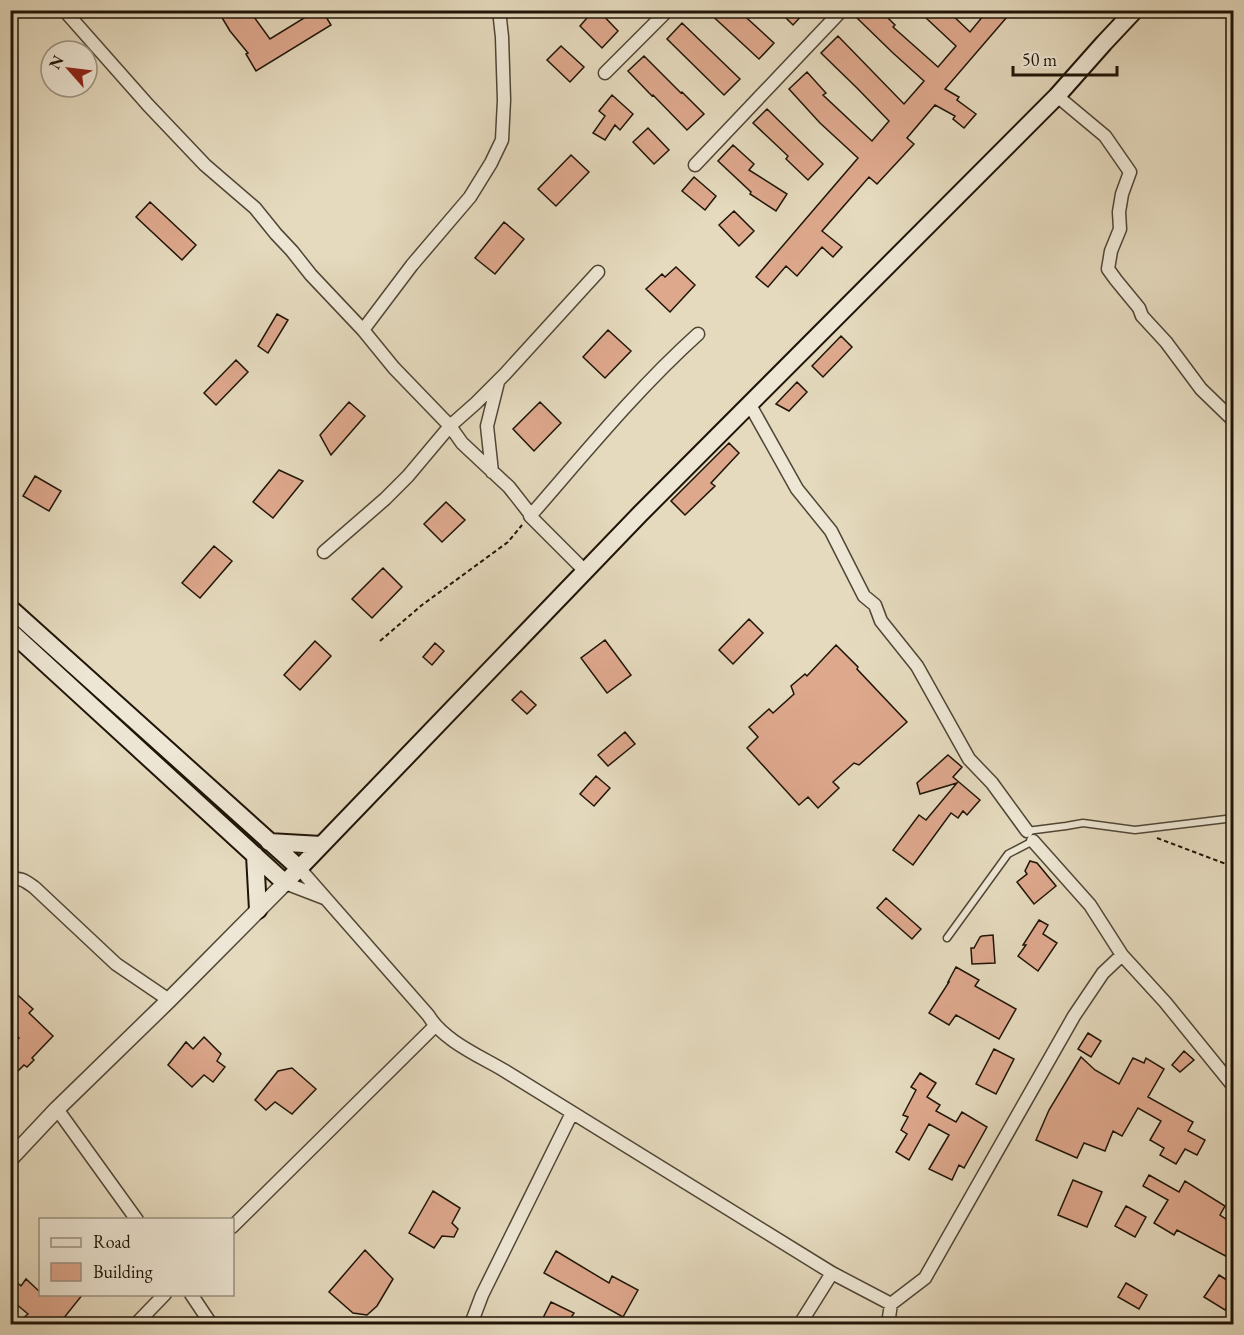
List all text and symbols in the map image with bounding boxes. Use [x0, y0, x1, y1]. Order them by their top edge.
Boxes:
north arrow [39, 39, 99, 99]
scale bar [1013, 39, 1116, 77]
text: 50 m [1022, 48, 1057, 71]
text: N [44, 52, 69, 73]
legend [39, 1218, 234, 1296]
text: Road [93, 1230, 132, 1253]
text: Building [93, 1260, 153, 1283]

